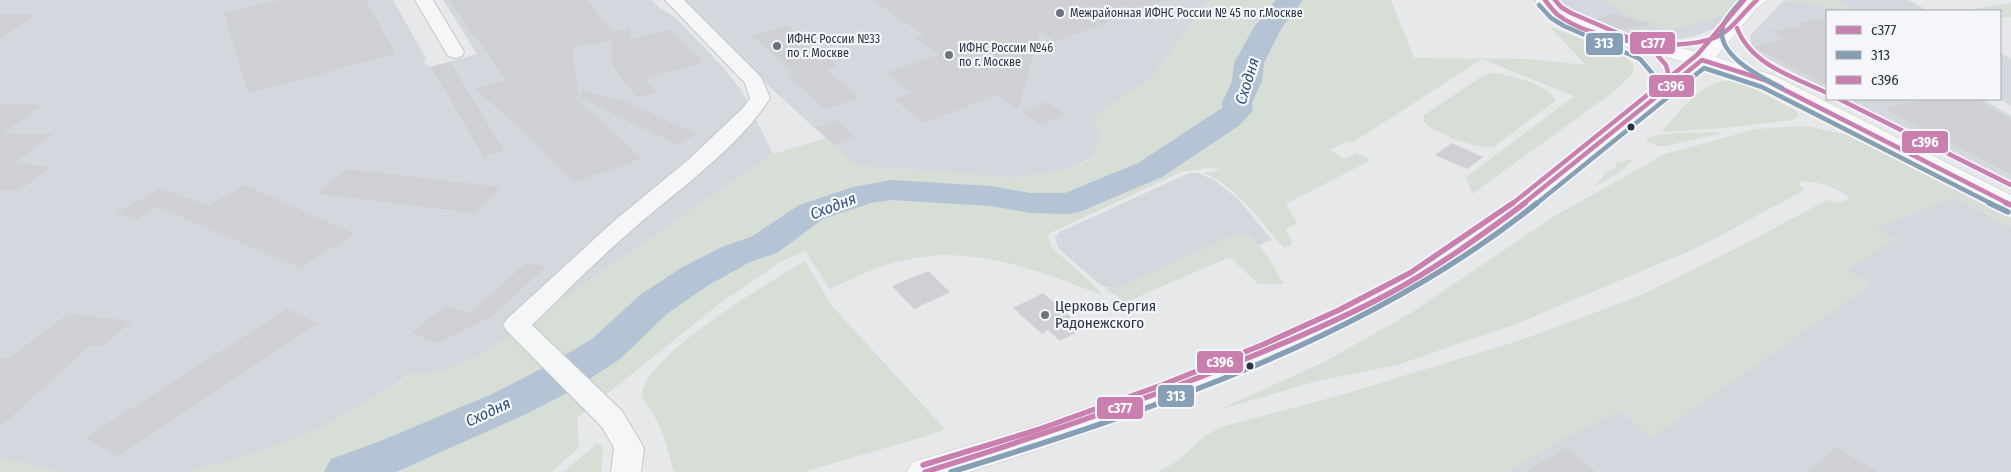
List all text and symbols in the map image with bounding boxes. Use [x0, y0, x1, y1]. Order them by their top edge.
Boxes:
place label: Межрайонная ИФНС России № 45 по г.Москве [1070, 6, 1303, 20]
marker: Межрайонная ИФНС России № 45 по г.Москве [1054, 7, 1066, 19]
legend [1826, 10, 2001, 100]
text: с377 [1871, 21, 1896, 39]
line badge: с377 [1629, 31, 1676, 55]
place label: ИФНС России №33 по г. Москве [787, 32, 880, 60]
line badge: 313 [1585, 32, 1624, 56]
text: 313 [1594, 35, 1614, 52]
text: с377 [1641, 35, 1665, 52]
marker: ИФНС России №33 по г. Москве [771, 40, 783, 52]
place label: ИФНС России №46 по г. Москве [959, 41, 1053, 69]
text: 313 [1871, 46, 1890, 64]
marker: ИФНС России №46 по г. Москве [943, 49, 955, 61]
water label: Сходня [1231, 55, 1263, 107]
text: с396 [1871, 71, 1899, 89]
line badge: с396 [1648, 74, 1695, 98]
text: с396 [1657, 78, 1685, 95]
unlabelled marker [1626, 122, 1636, 132]
line badge: с396 [1901, 130, 1949, 154]
text: с396 [1911, 134, 1939, 151]
water label: Сходня [807, 189, 859, 223]
place label: Церковь Сергия Радонежского [1055, 297, 1156, 332]
marker: Церковь Сергия Радонежского [1039, 309, 1051, 321]
line badge: с396 [1196, 350, 1244, 374]
text: с396 [1206, 354, 1234, 371]
unlabelled marker [1245, 361, 1255, 371]
line badge: 313 [1157, 384, 1195, 408]
text: 313 [1166, 388, 1186, 405]
water label: Сходня [462, 393, 514, 431]
line badge: с377 [1096, 396, 1144, 420]
text: с377 [1108, 400, 1132, 417]

